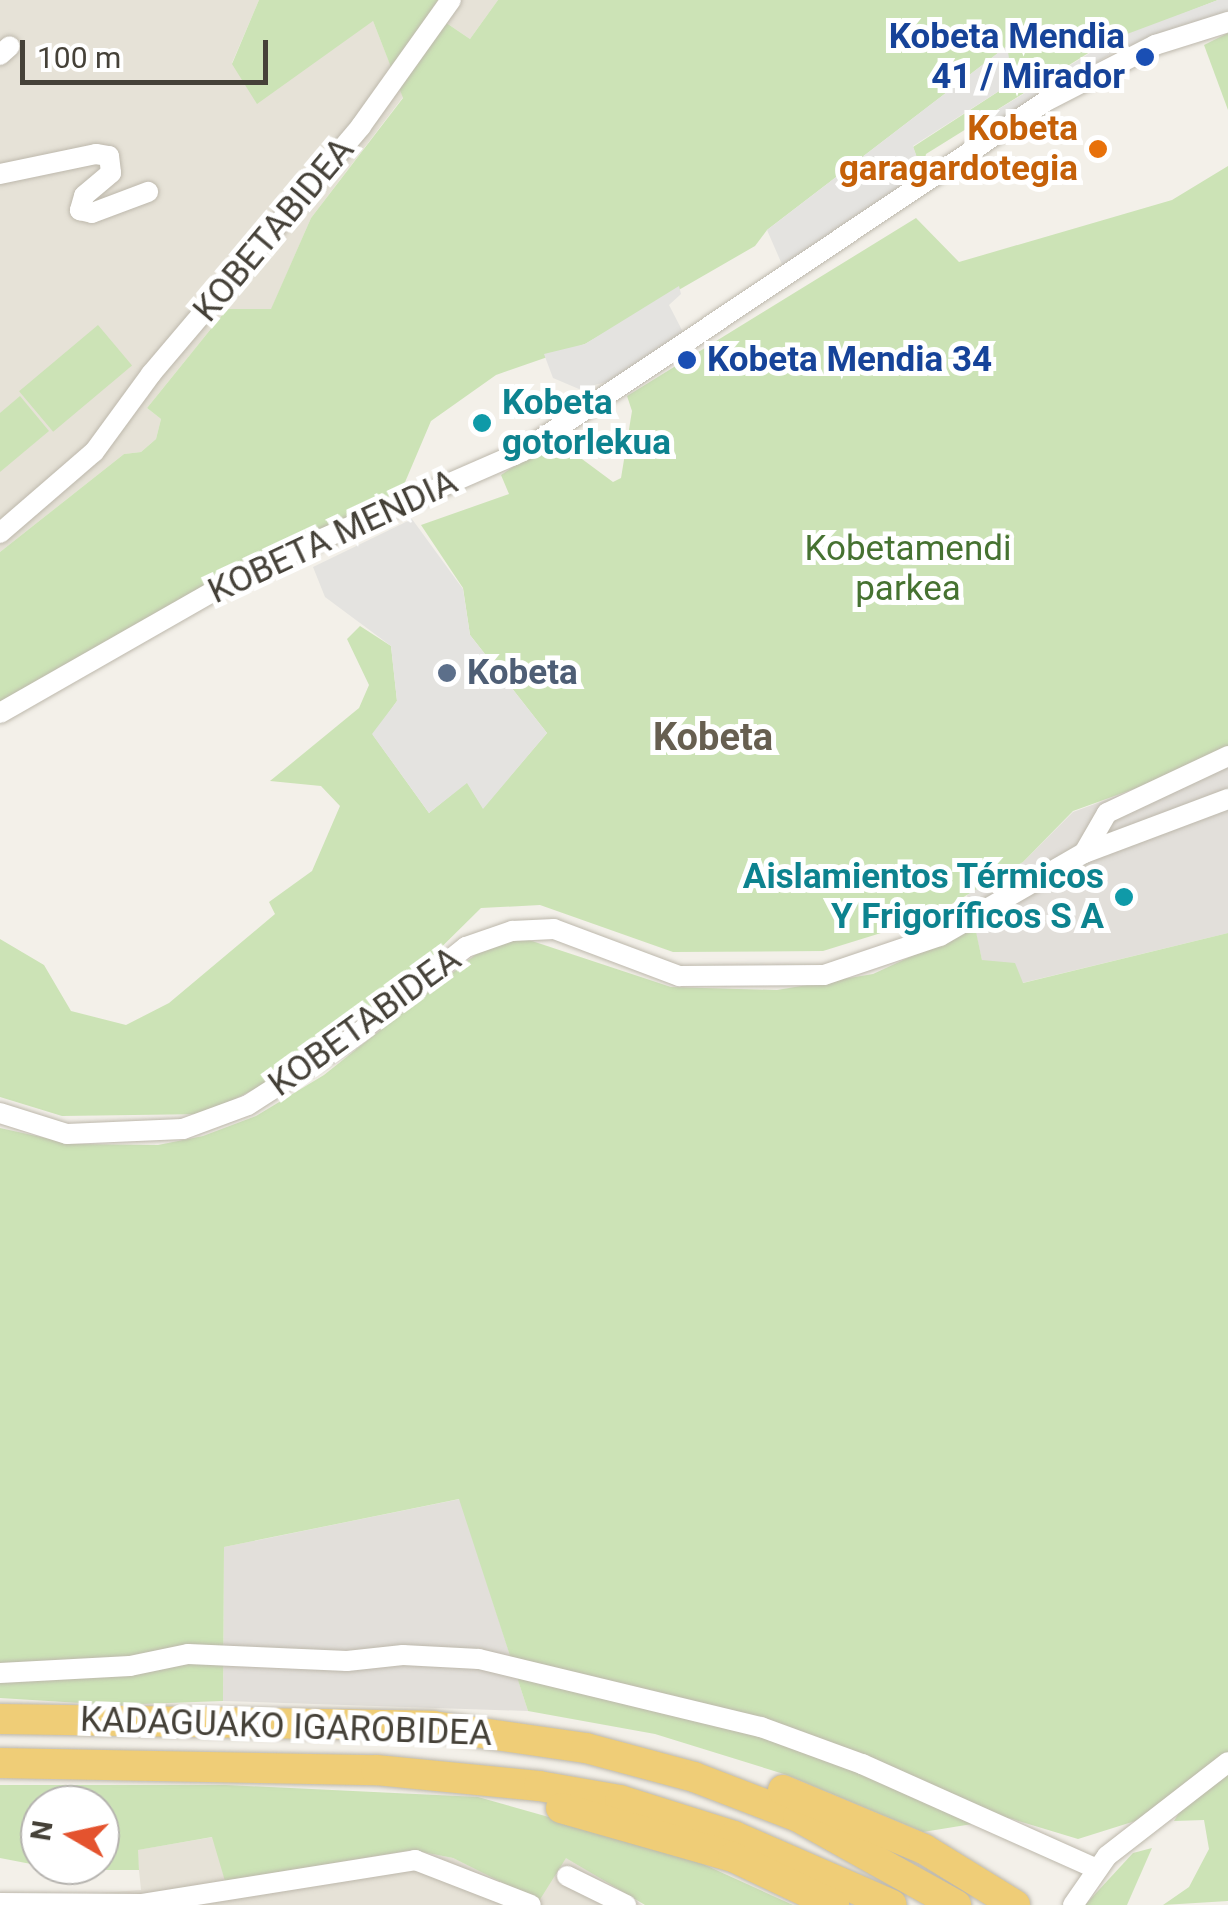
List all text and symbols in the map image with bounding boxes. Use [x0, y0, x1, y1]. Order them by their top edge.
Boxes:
place label: Kobeta Mendia 41 / Mirador [889, 16, 1125, 98]
scale bar [25, 20, 272, 82]
text: 100 m [37, 40, 121, 75]
marker: Kobeta Mendia 41 / Mirador [1134, 46, 1156, 68]
place label: Kobeta garagardotegia [839, 108, 1078, 190]
street label: KOBETABIDEA [185, 130, 363, 330]
marker: Kobeta garagardotegia [1087, 138, 1109, 160]
place label: Kobeta Mendia 34 [707, 339, 992, 381]
marker: Kobeta Mendia 34 [676, 349, 698, 371]
place label: Kobeta gotorlekua [502, 382, 671, 464]
marker: Kobeta gotorlekua [471, 412, 493, 434]
street label: KOBETA MENDIA [202, 461, 464, 613]
park label: Kobetamendi parkea [805, 528, 1011, 610]
place label: Kobeta [467, 652, 578, 694]
marker: Kobeta [436, 662, 458, 684]
district label: Kobeta [653, 715, 773, 761]
place label: Aislamientos Térmicos Y Frigoríficos S A [742, 856, 1104, 938]
marker: Aislamientos Térmicos Y Frigoríficos S A [1113, 886, 1135, 908]
street label: KOBETABIDEA [261, 938, 469, 1106]
street label: KADAGUAKO IGAROBIDEA [79, 1699, 493, 1755]
north arrow [20, 1785, 120, 1885]
text: N [24, 1818, 60, 1843]

